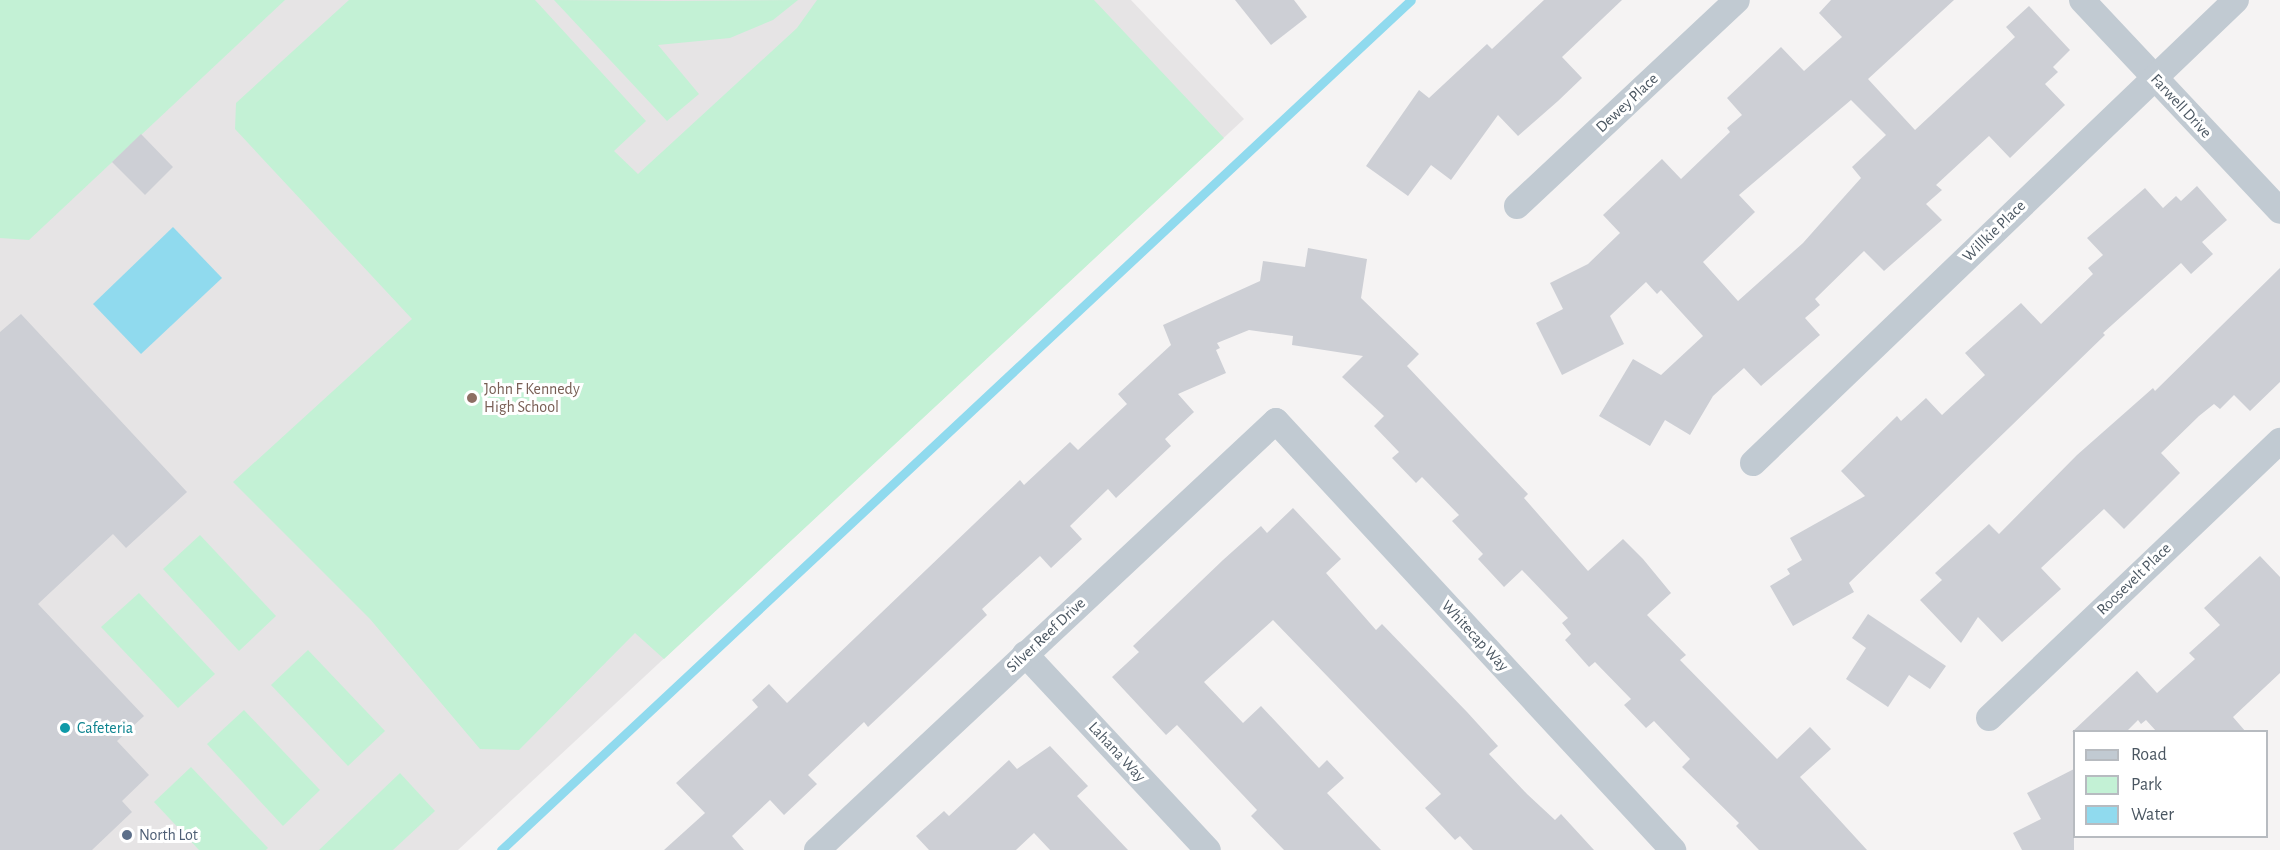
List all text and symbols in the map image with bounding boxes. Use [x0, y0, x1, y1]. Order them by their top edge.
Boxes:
street label: Dewey Place [1592, 69, 1662, 137]
street label: Farwell Drive [2146, 70, 2216, 142]
street label: Willkie Place [1958, 196, 2030, 266]
place label: John F Kennedy High School [484, 379, 580, 417]
marker: John F Kennedy High School [465, 391, 479, 405]
street label: Roosevelt Place [2093, 539, 2175, 619]
street label: Silver Reef Drive [1003, 594, 1089, 676]
street label: Whitecap Way [1437, 596, 1513, 676]
place label: Cafeteria [77, 718, 133, 738]
street label: Lahana Way [1084, 718, 1150, 786]
marker: Cafeteria [58, 721, 72, 735]
legend [2073, 730, 2268, 838]
text: Road [2131, 746, 2167, 764]
text: Park [2131, 776, 2162, 794]
text: Water [2131, 806, 2174, 824]
place label: North Lot [139, 825, 198, 845]
marker: North Lot [120, 828, 134, 842]

